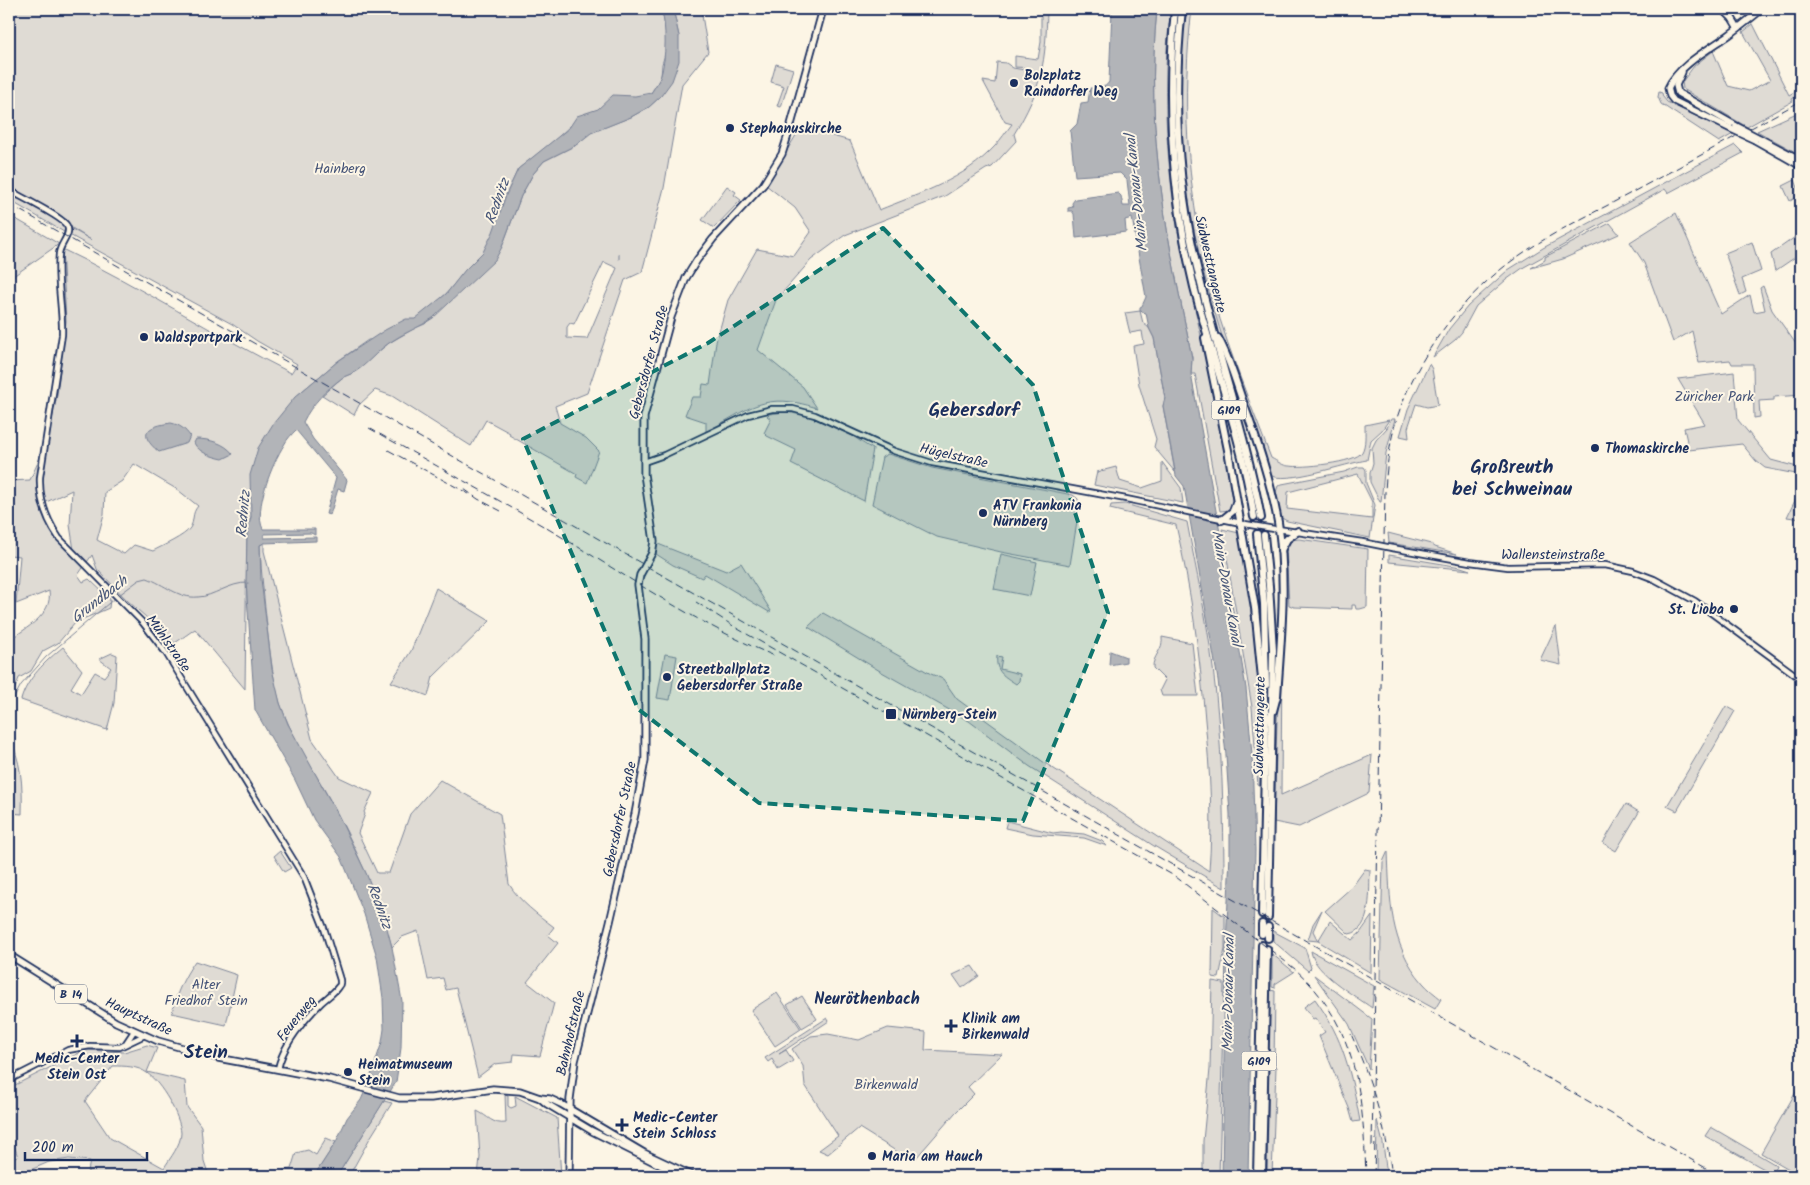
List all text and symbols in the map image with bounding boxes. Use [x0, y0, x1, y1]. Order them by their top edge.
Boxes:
place label: Bolzplatz Raindorfer Weg [1024, 65, 1118, 103]
marker: Bolzplatz Raindorfer Weg [1008, 77, 1020, 89]
place label: Stephanuskirche [740, 118, 842, 140]
marker: Stephanuskirche [724, 122, 736, 134]
water label: Main-Donau-Kanal [1119, 130, 1155, 253]
park label: Hainberg [314, 158, 366, 180]
water label: Rednitz [479, 174, 518, 228]
street label: Südwesttangente [1188, 213, 1232, 316]
street label: Gebersdorfer Straße [623, 302, 675, 422]
place label: Waldsportpark [154, 327, 243, 349]
marker: Waldsportpark [138, 331, 150, 343]
park label: Züricher Park [1674, 386, 1754, 408]
district label: Gebersdorf [929, 396, 1021, 426]
road number: G109 [1212, 400, 1246, 420]
street label: Hügelstraße [917, 437, 991, 475]
place label: Thomaskirche [1605, 438, 1689, 460]
marker: Thomaskirche [1589, 442, 1601, 454]
district label: Großreuth bei Schweinau [1452, 453, 1573, 505]
water label: Rednitz [230, 488, 258, 539]
place label: ATV Frankonia Nürnberg [993, 495, 1082, 533]
marker: ATV Frankonia Nürnberg [977, 507, 989, 519]
water label: Main-Donau-Kanal [1204, 528, 1249, 651]
street label: Wallensteinstraße [1501, 544, 1606, 566]
water label: Grundbach [66, 569, 135, 630]
place label: St. Lioba [1669, 599, 1724, 621]
marker: St. Lioba [1728, 603, 1740, 615]
street label: Mühlstraße [140, 610, 196, 677]
place label: Streetballplatz Gebersdorfer Straße [677, 659, 803, 697]
marker: Streetballplatz Gebersdorfer Straße [661, 671, 673, 683]
street label: Südwesttangente [1248, 675, 1272, 776]
place label: Nürnberg-Stein [902, 704, 997, 726]
marker: Nürnberg-Stein [884, 707, 898, 721]
street label: Gebersdorfer Straße [597, 759, 643, 879]
water label: Rednitz [360, 880, 399, 934]
water label: Main-Donau-Kanal [1216, 931, 1242, 1052]
park label: Alter Friedhof Stein [164, 974, 248, 1012]
road number: B 14 [55, 984, 87, 1004]
district label: Neuröthenbach [814, 987, 920, 1012]
street label: Bahnhofstraße [551, 988, 592, 1078]
street label: Feuerweg [271, 991, 322, 1046]
street label: Hauptstraße [101, 992, 176, 1042]
place label: Klinik am Birkenwald [962, 1008, 1030, 1046]
marker: Klinik am Birkenwald [944, 1019, 958, 1033]
marker: Medic-Center Stein Ost [70, 1034, 84, 1048]
district label: Stein [184, 1038, 228, 1068]
place label: Medic-Center Stein Ost [35, 1048, 120, 1086]
road number: G109 [1242, 1052, 1276, 1070]
place label: Heimatmuseum Stein [358, 1054, 453, 1092]
marker: Heimatmuseum Stein [342, 1066, 354, 1078]
park label: Birkenwald [854, 1074, 919, 1096]
place label: Medic-Center Stein Schloss [633, 1107, 718, 1145]
marker: Medic-Center Stein Schloss [615, 1118, 629, 1132]
scale bar [25, 1130, 148, 1162]
text: 200 m [32, 1136, 74, 1160]
place label: Maria am Hauch [882, 1146, 983, 1168]
marker: Maria am Hauch [866, 1150, 878, 1162]

